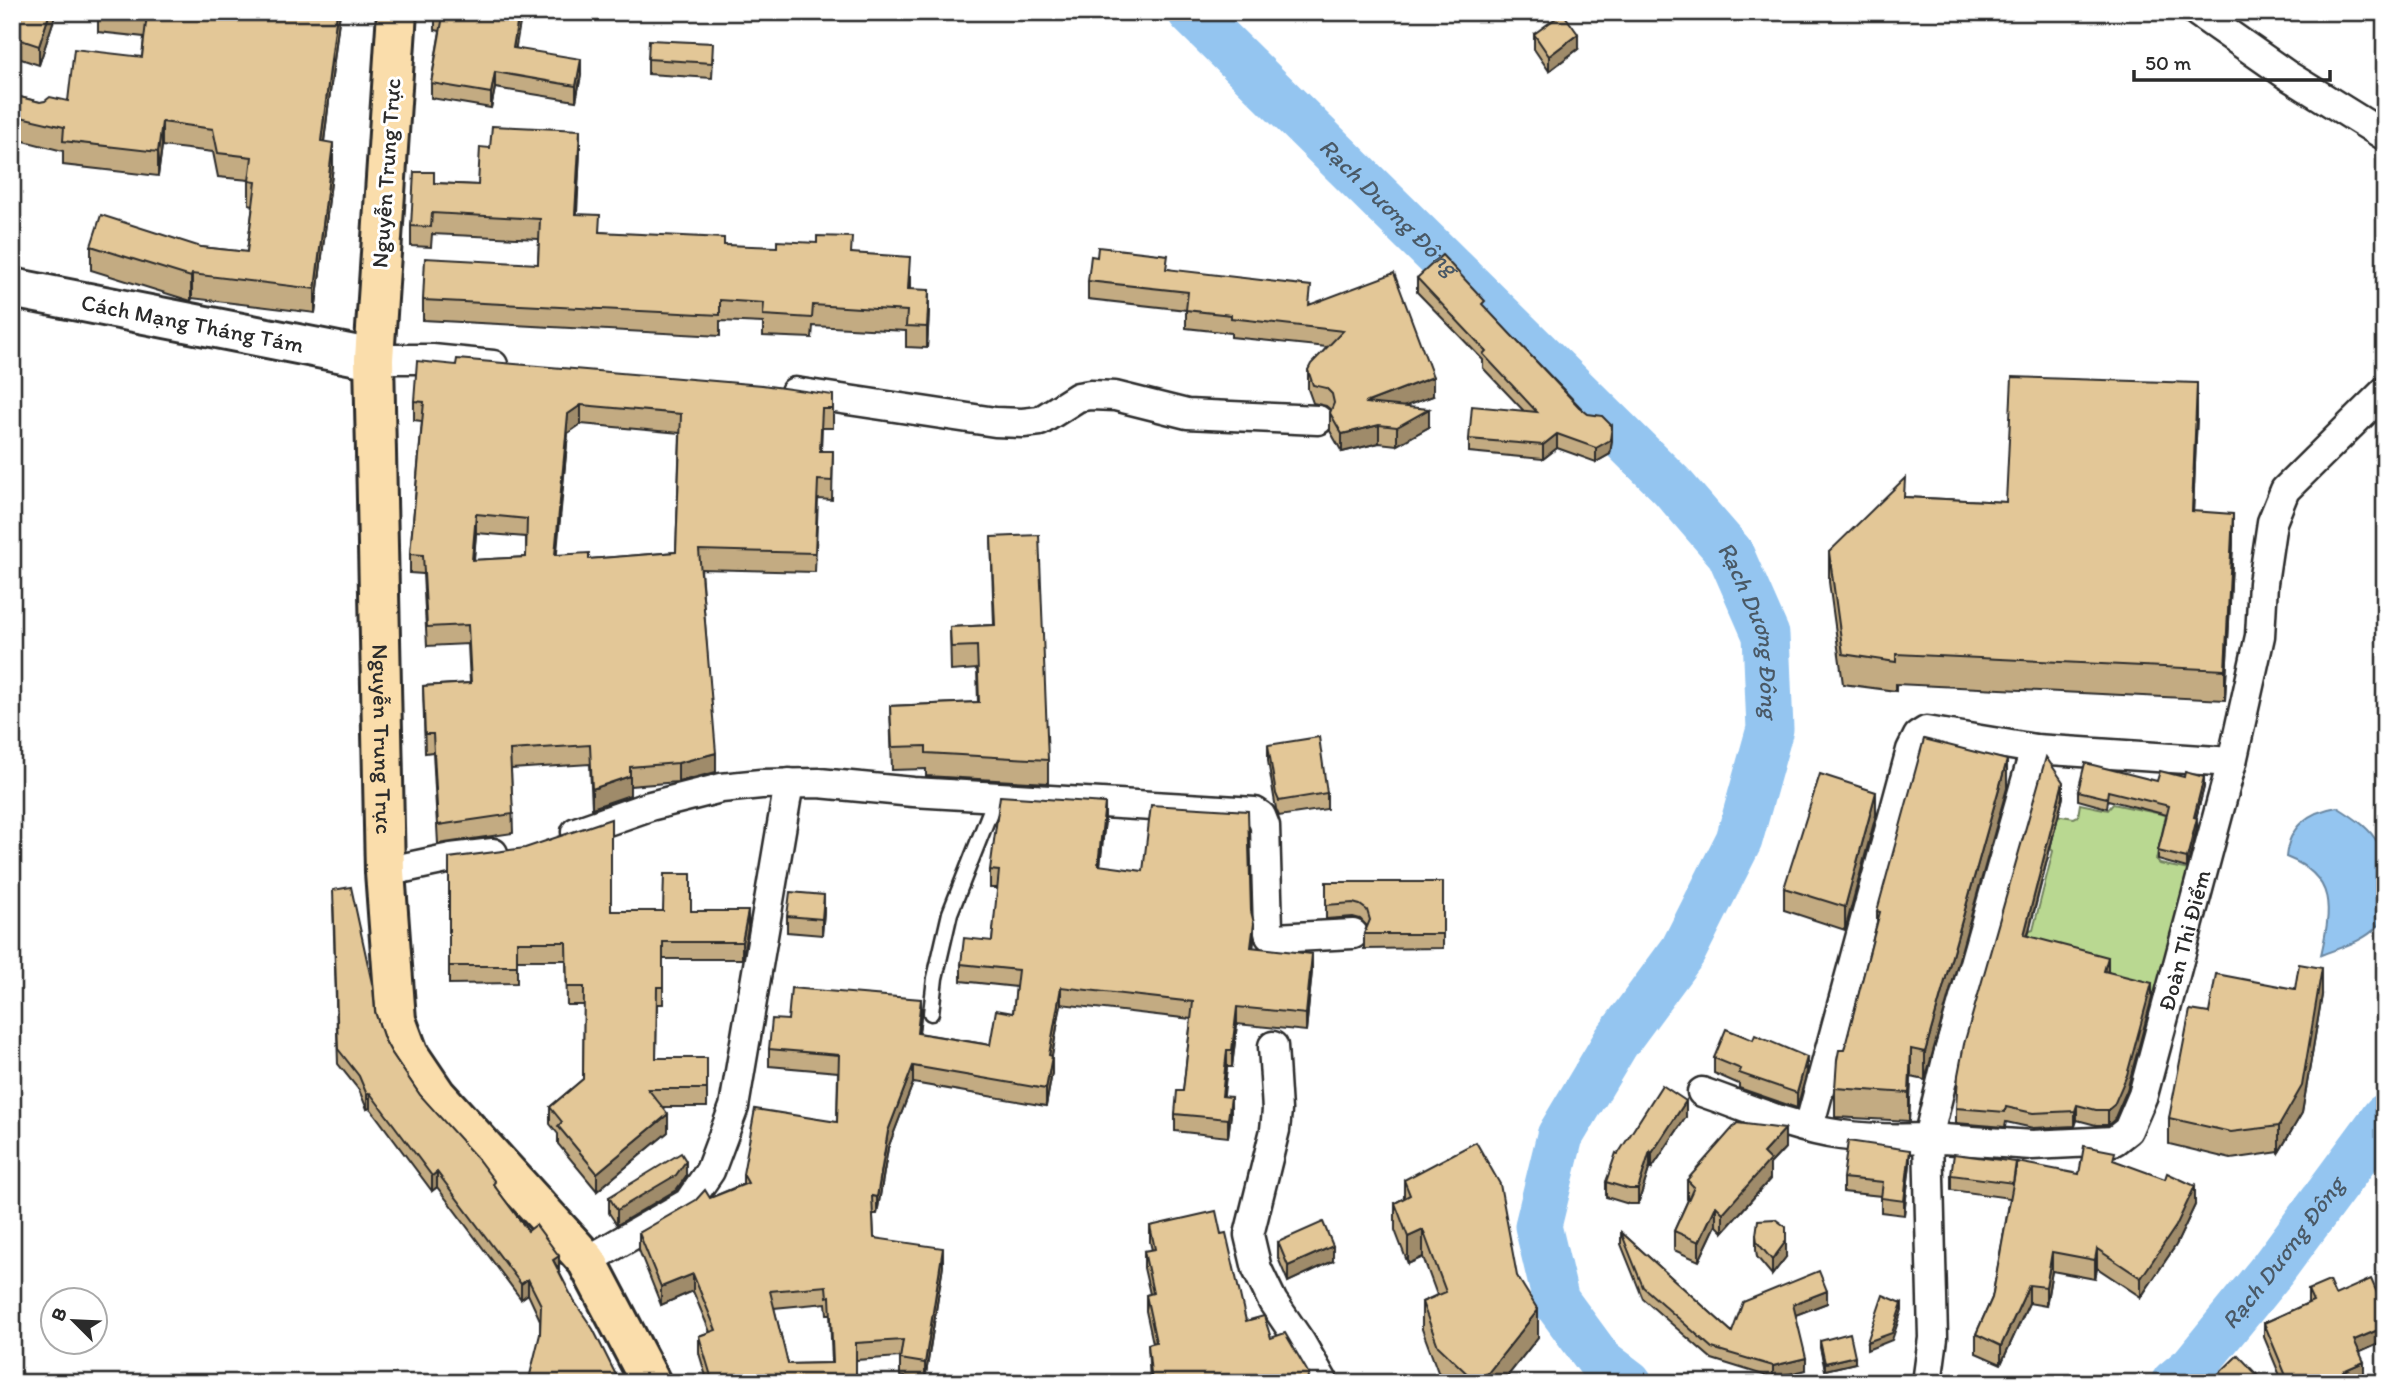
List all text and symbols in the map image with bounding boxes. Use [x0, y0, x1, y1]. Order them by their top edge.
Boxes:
scale bar [2134, 38, 2330, 82]
text: 50 m [2145, 50, 2192, 75]
street label: Nguyễn Trung Trực [365, 77, 407, 269]
water label: Rạch Dương Đông [1314, 132, 1467, 284]
street label: Cách Mạng Tháng Tám [79, 288, 306, 359]
water label: Rạch Dương Đông [1712, 535, 1785, 722]
street label: Nguyễn Trung Trực [366, 644, 398, 835]
street label: Đoàn Thị Điểm [2152, 866, 2217, 1014]
water label: Rạch Dương Đông [2215, 1169, 2351, 1335]
north arrow [38, 1286, 108, 1356]
text: B [46, 1304, 72, 1325]

